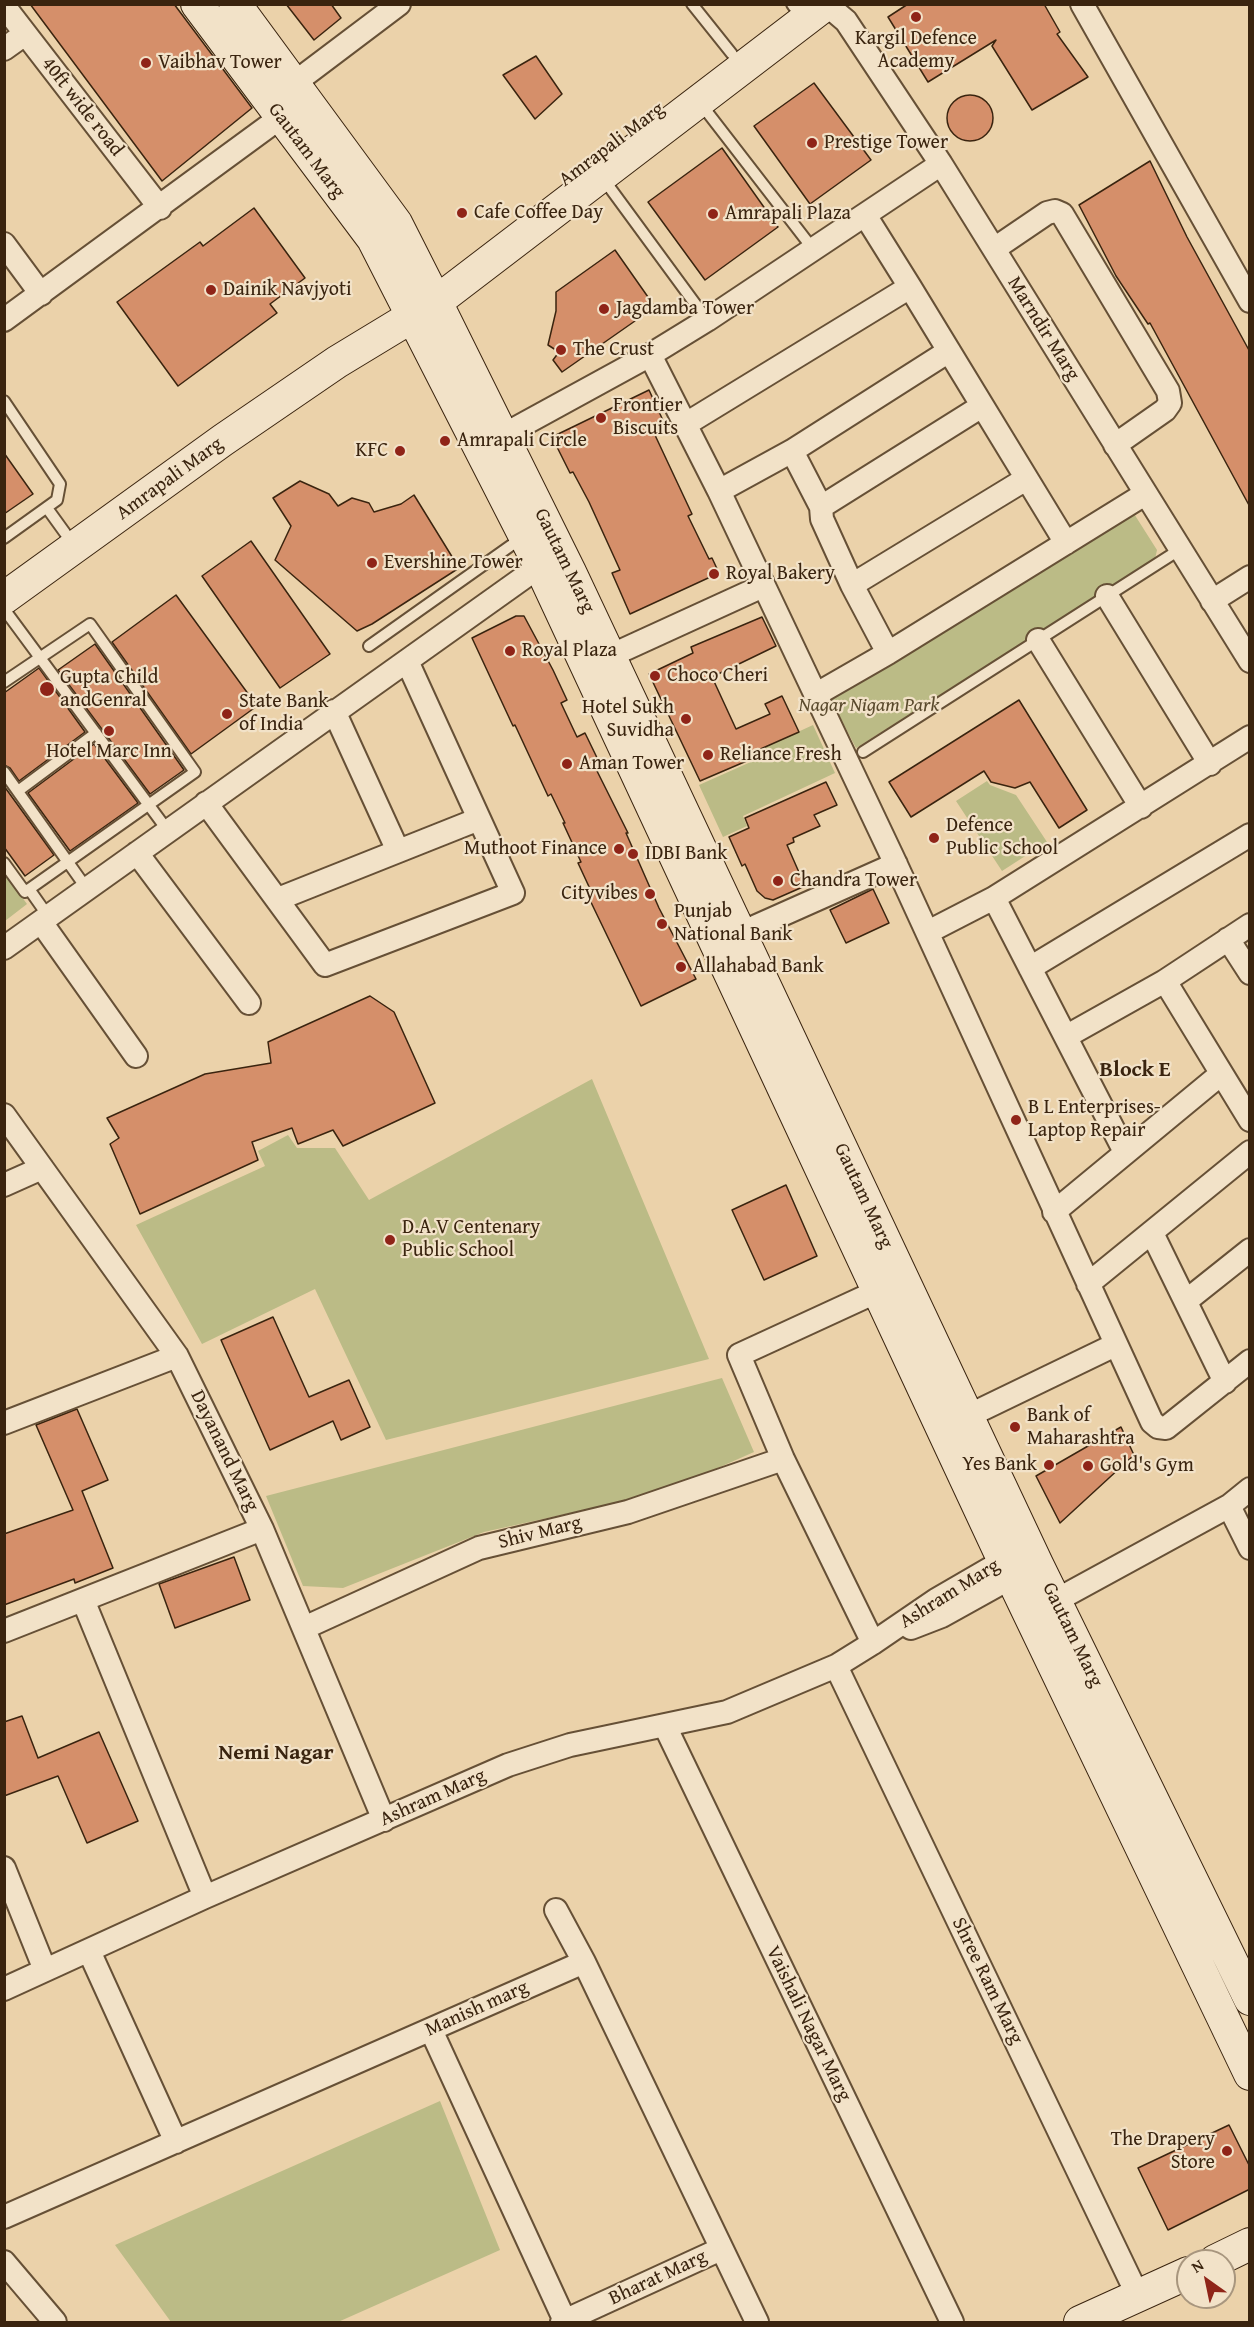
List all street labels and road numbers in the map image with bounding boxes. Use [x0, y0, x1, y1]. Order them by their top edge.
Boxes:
street label: 40ft wide road [36, 52, 128, 162]
street label: Amrapali Marg [555, 98, 669, 192]
street label: Gautam Marg [262, 99, 350, 203]
street label: Marndir Marg [1001, 272, 1085, 386]
street label: Amrapali Marg [112, 432, 228, 526]
street label: Gautam Marg [528, 505, 600, 617]
street label: Gautam Marg [828, 1140, 898, 1252]
street label: Dayanand Marg [184, 1387, 264, 1515]
street label: Shiv Marg [496, 1511, 584, 1555]
street label: Ashram Marg [895, 1554, 1005, 1634]
street label: Gautam Marg [1036, 1579, 1108, 1691]
street label: Ashram Marg [376, 1764, 490, 1832]
street label: Shree Ram Marg [946, 1914, 1028, 2048]
street label: Vaishali Nagar Marg [760, 1942, 856, 2106]
street label: Manish marg [422, 1976, 532, 2042]
street label: Bharat Marg [605, 2245, 711, 2311]

